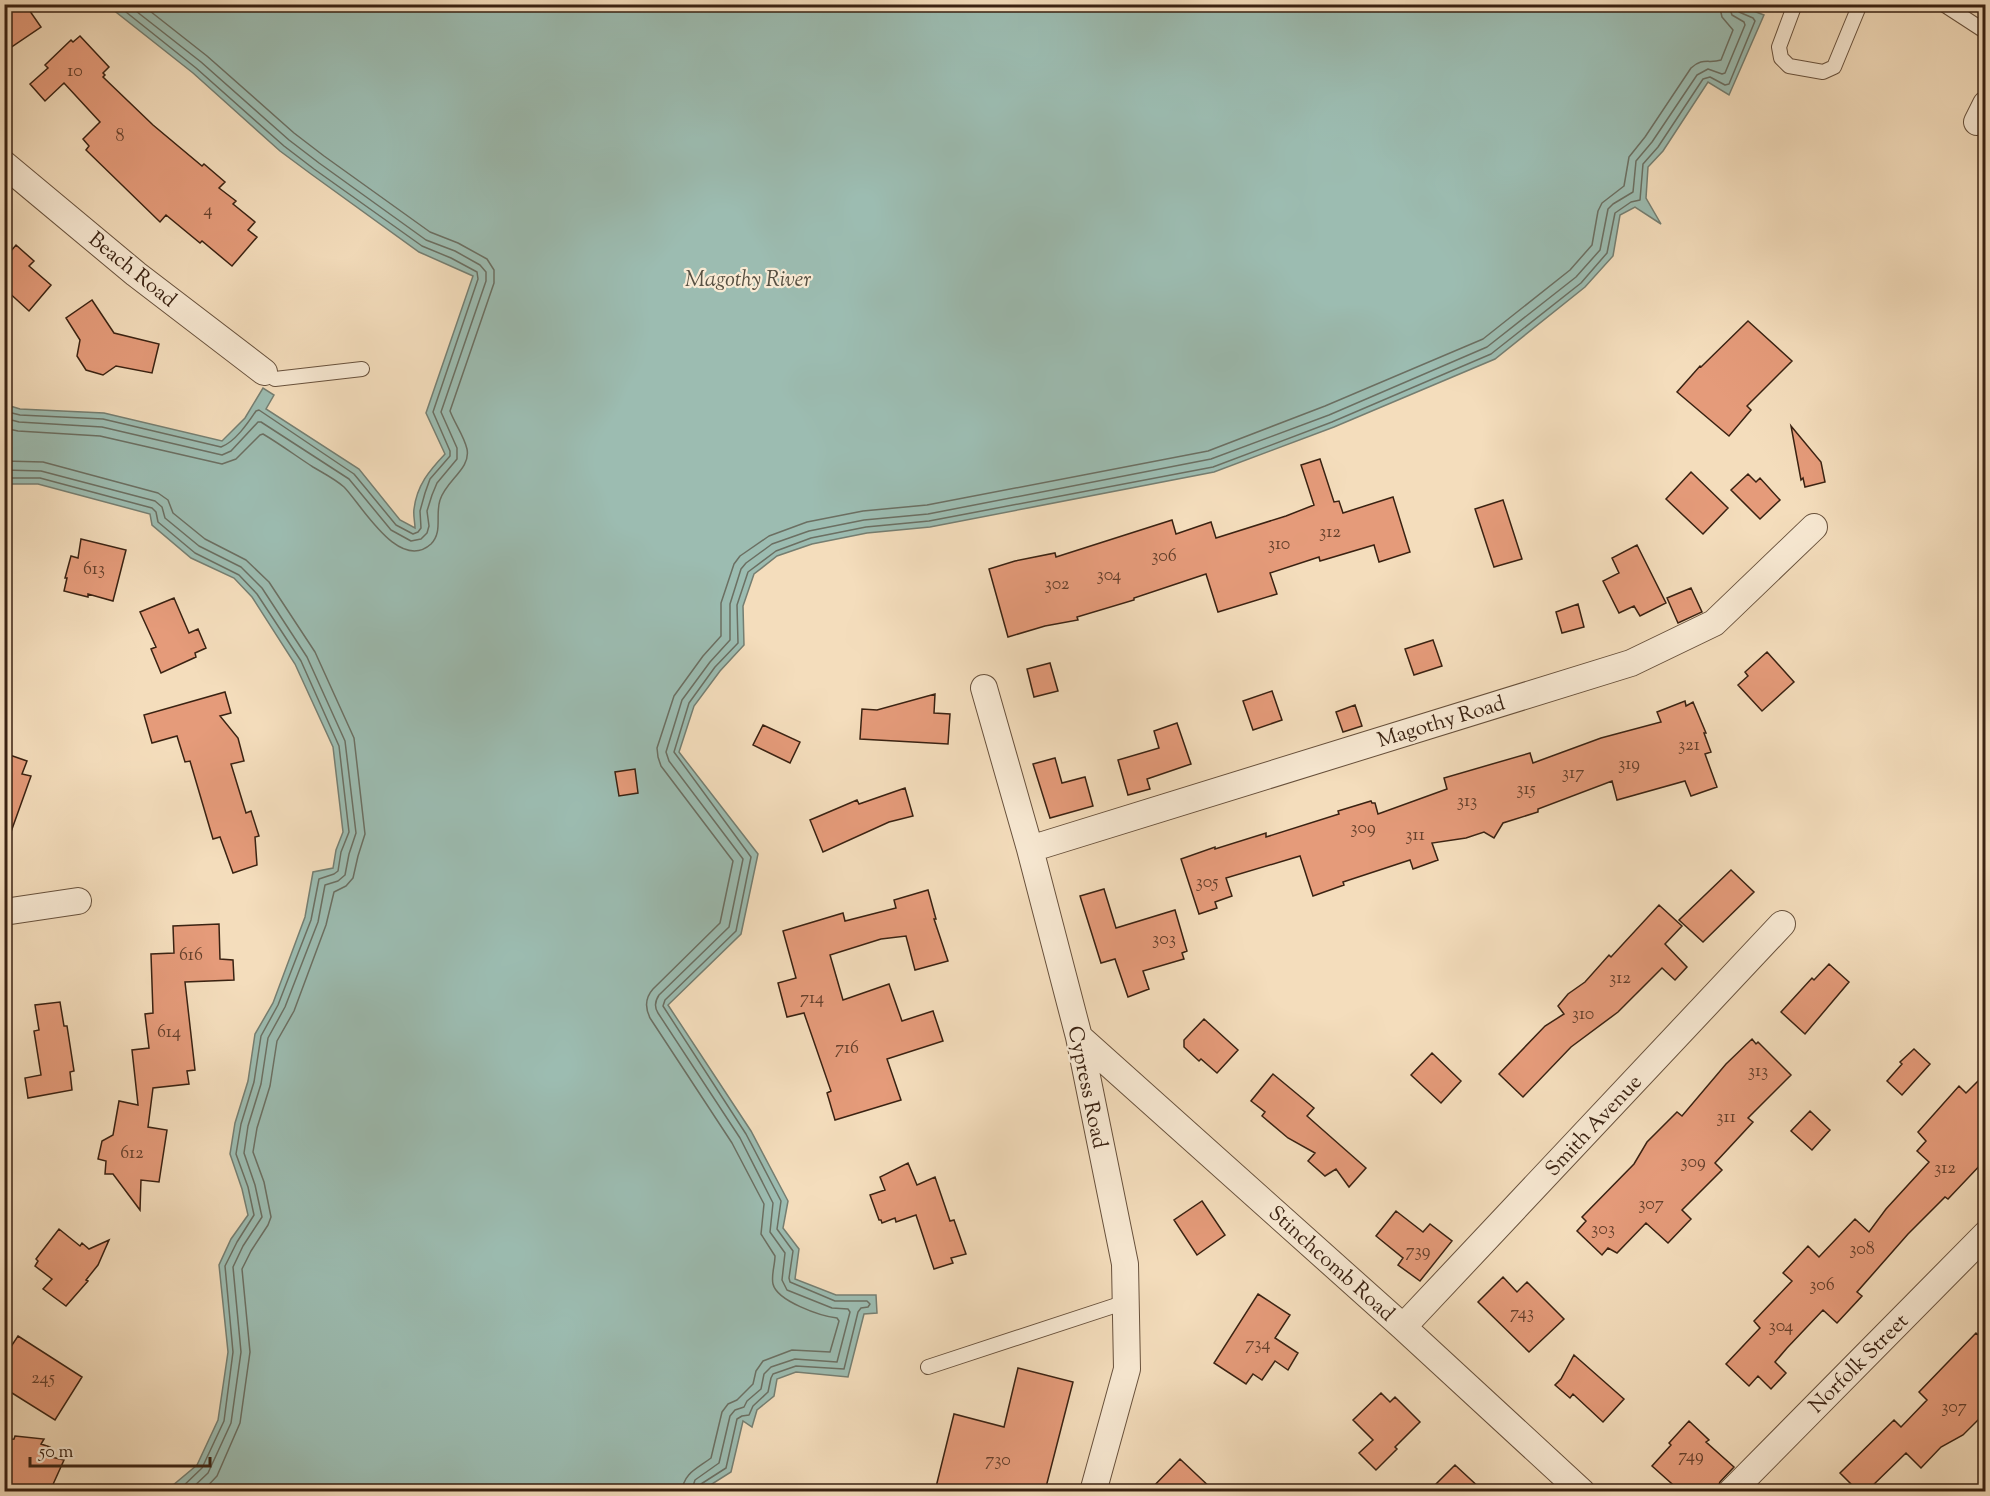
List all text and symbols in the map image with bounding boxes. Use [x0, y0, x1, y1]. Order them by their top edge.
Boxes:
house number: 10 [67, 59, 83, 85]
house number: 8 [116, 124, 125, 150]
house number: 4 [203, 198, 213, 224]
street label: Beach Road [81, 226, 182, 316]
water label: Magothy River [685, 265, 811, 297]
house number: 312 [1319, 520, 1341, 546]
house number: 310 [1268, 532, 1290, 558]
house number: 306 [1151, 544, 1177, 570]
house number: 613 [83, 557, 105, 583]
house number: 304 [1097, 563, 1121, 589]
house number: 302 [1045, 572, 1070, 598]
street label: Magothy Road [1374, 689, 1509, 757]
house number: 321 [1678, 733, 1700, 759]
house number: 319 [1618, 752, 1640, 778]
house number: 317 [1562, 761, 1584, 787]
house number: 315 [1516, 777, 1536, 803]
house number: 313 [1457, 789, 1477, 815]
house number: 309 [1350, 816, 1376, 842]
house number: 311 [1405, 823, 1425, 849]
house number: 305 [1196, 870, 1218, 896]
house number: 303 [1152, 927, 1176, 953]
house number: 616 [179, 943, 203, 969]
house number: 312 [1609, 966, 1631, 992]
house number: 714 [800, 986, 824, 1012]
house number: 310 [1572, 1002, 1594, 1028]
house number: 614 [157, 1020, 181, 1046]
street label: Cypress Road [1058, 1023, 1114, 1152]
house number: 716 [835, 1036, 859, 1062]
house number: 313 [1748, 1059, 1768, 1085]
street label: Smith Avenue [1539, 1069, 1650, 1184]
house number: 311 [1716, 1105, 1736, 1131]
house number: 612 [120, 1141, 144, 1167]
house number: 309 [1680, 1150, 1706, 1176]
house number: 312 [1934, 1156, 1956, 1182]
house number: 307 [1638, 1192, 1664, 1218]
street label: Stinchcomb Road [1261, 1200, 1400, 1329]
house number: 303 [1591, 1217, 1615, 1243]
house number: 308 [1849, 1237, 1875, 1263]
house number: 739 [1406, 1239, 1431, 1265]
house number: 306 [1809, 1273, 1835, 1299]
house number: 743 [1510, 1301, 1534, 1327]
street label: Norfolk Street [1803, 1308, 1916, 1421]
house number: 304 [1769, 1314, 1793, 1340]
house number: 734 [1245, 1332, 1271, 1358]
house number: 245 [31, 1366, 55, 1392]
house number: 307 [1941, 1395, 1967, 1421]
scale bar [30, 1430, 210, 1468]
text: 50 m [38, 1440, 74, 1466]
house number: 749 [1678, 1444, 1704, 1470]
house number: 730 [985, 1448, 1011, 1474]

